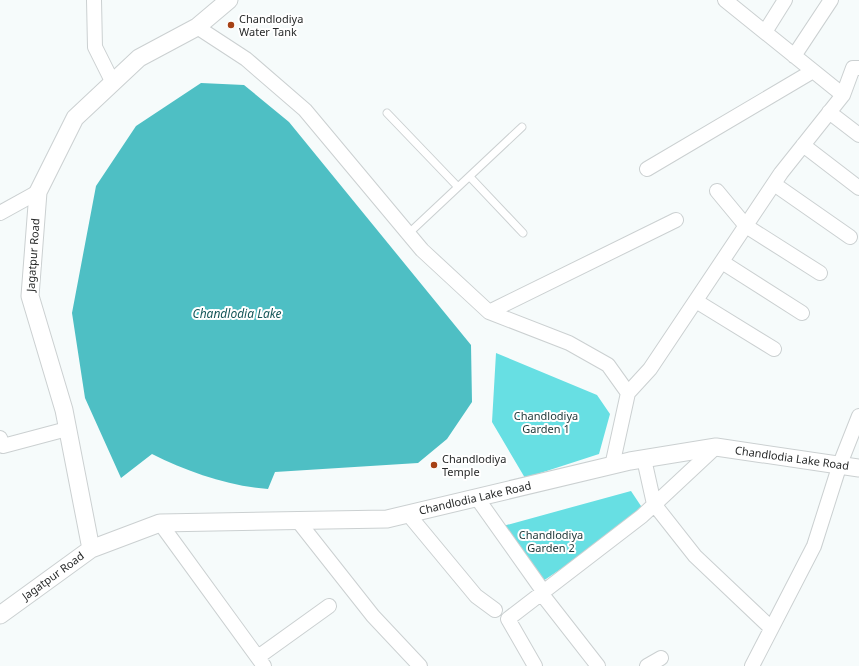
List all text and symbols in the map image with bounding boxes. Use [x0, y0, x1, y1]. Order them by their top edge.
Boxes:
place label: Chandlodiya Water Tank [239, 11, 303, 39]
marker: Chandlodiya Water Tank [226, 20, 236, 30]
street label: Jagatpur Road [22, 218, 43, 293]
water label: Chandlodia Lake [193, 305, 281, 322]
park label: Chandlodiya Garden 1 [514, 408, 578, 436]
street label: Chandlodia Lake Road [734, 442, 850, 473]
place label: Chandlodiya Temple [442, 451, 506, 479]
marker: Chandlodiya Temple [429, 460, 439, 470]
street label: Chandlodia Lake Road [417, 477, 533, 518]
park label: Chandlodiya Garden 2 [519, 527, 583, 555]
street label: Jagatpur Road [18, 548, 87, 604]

